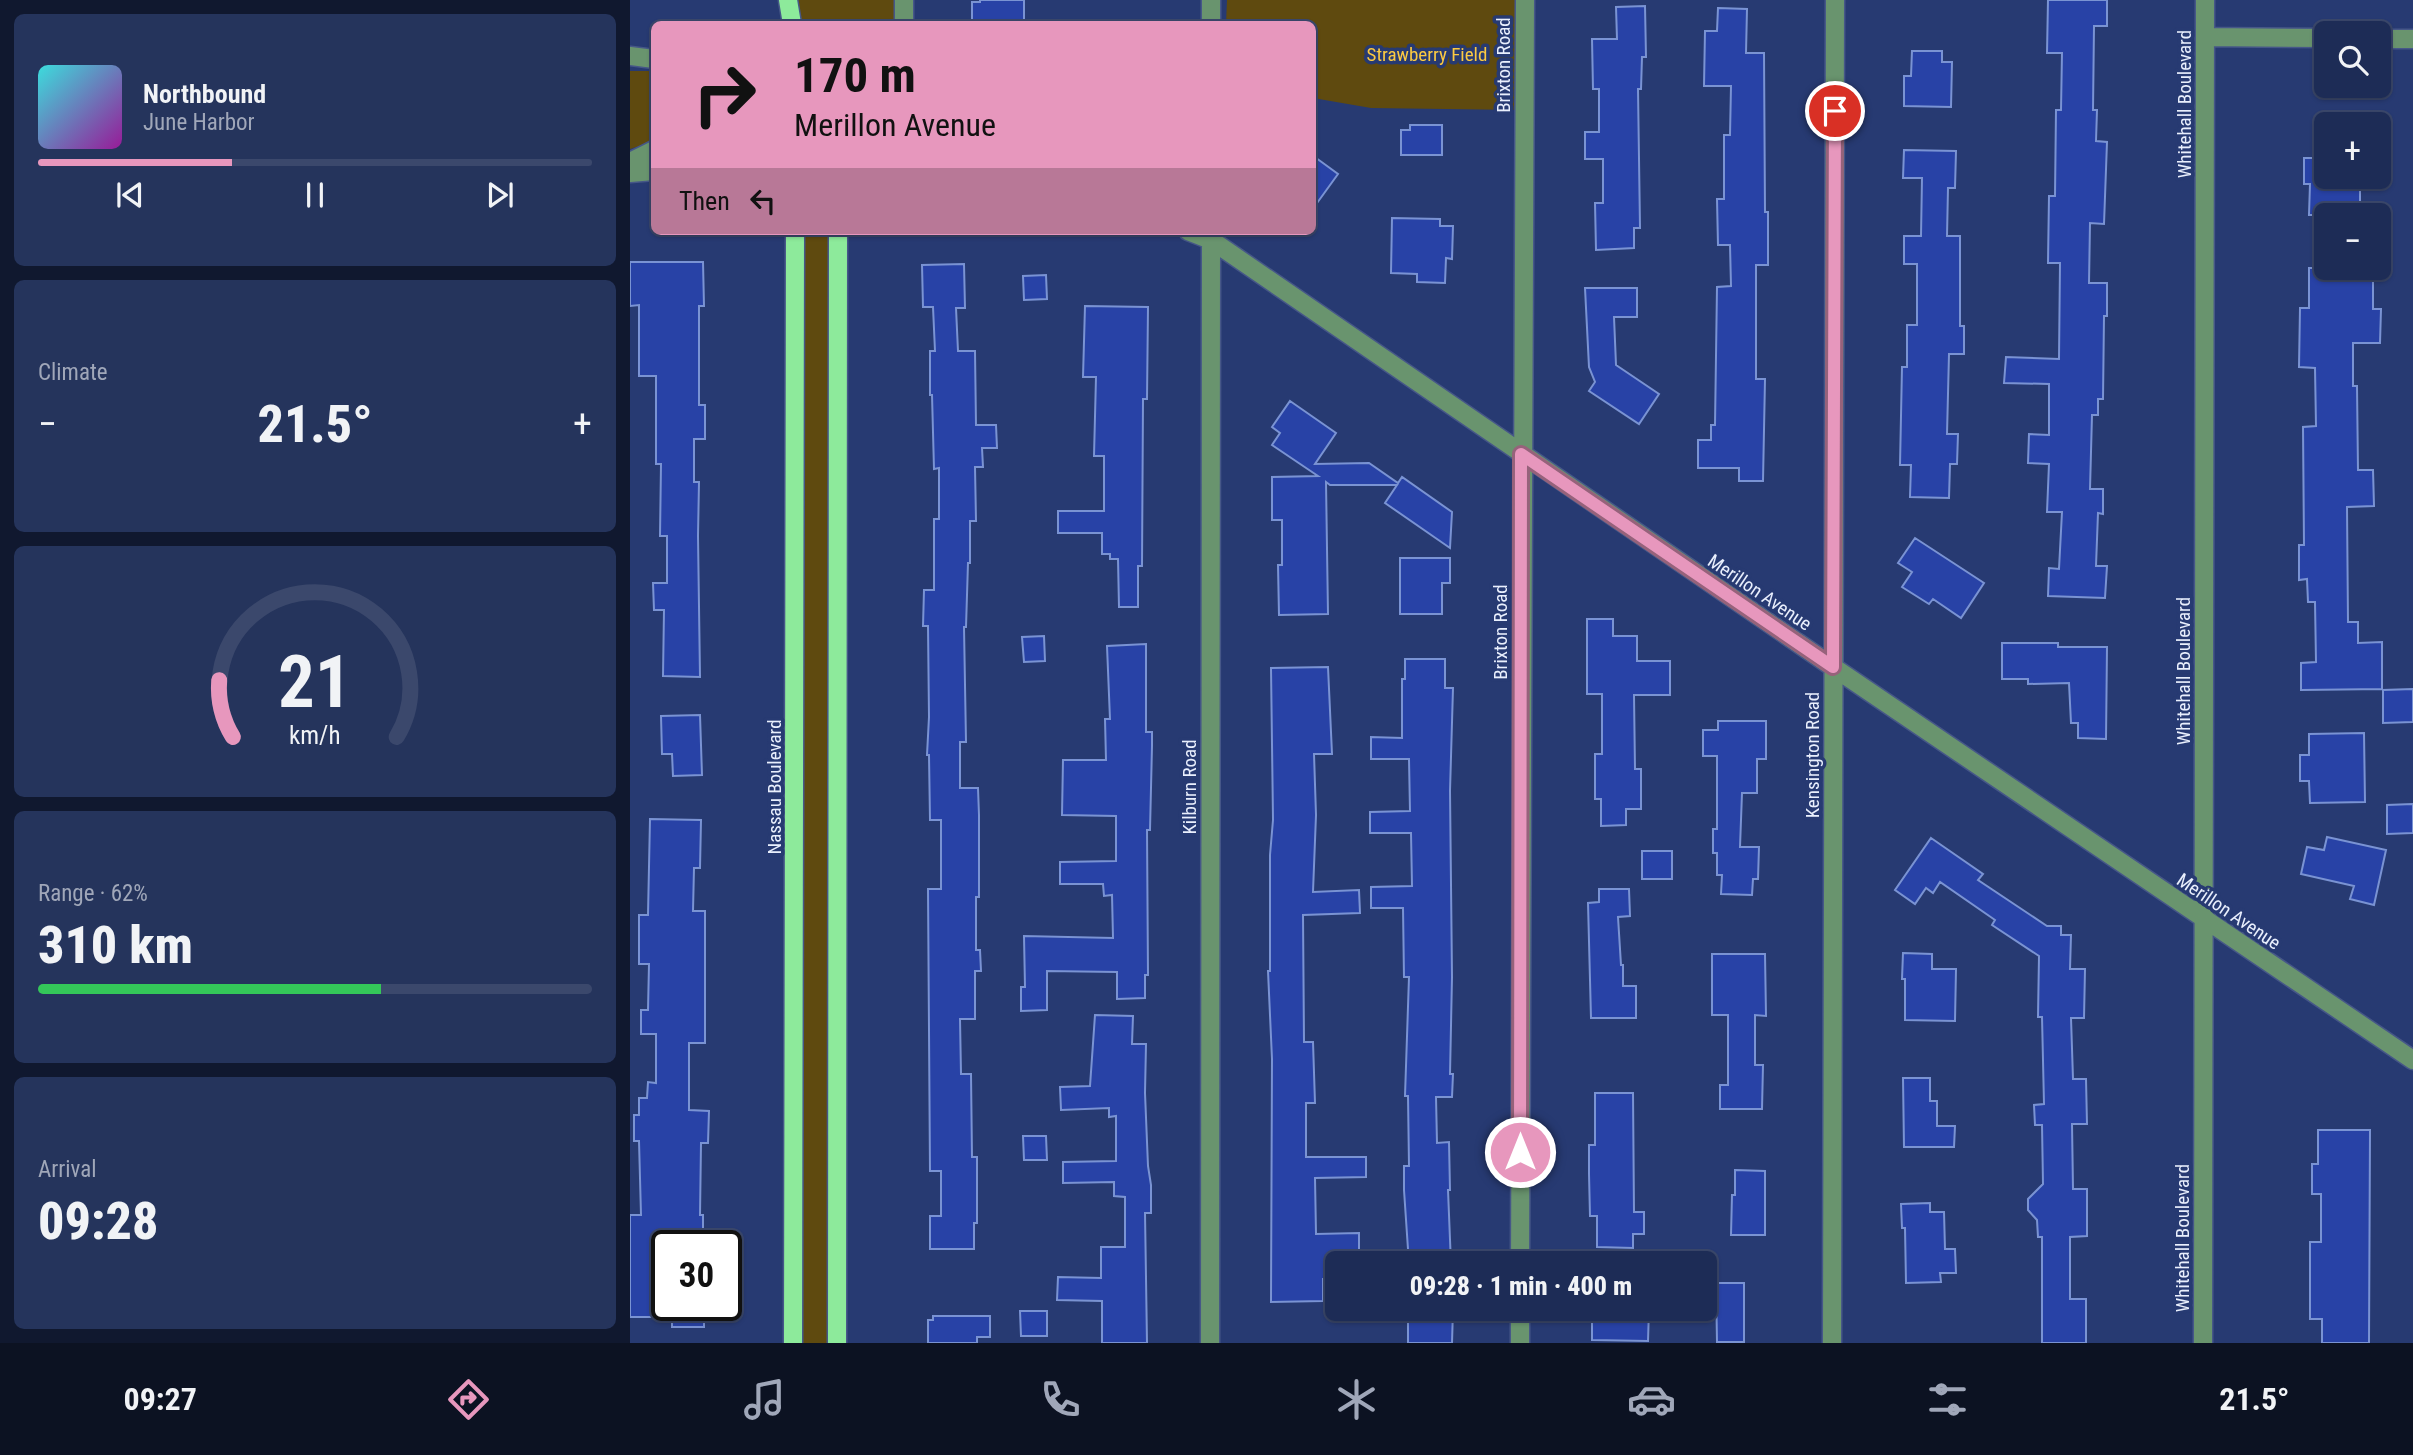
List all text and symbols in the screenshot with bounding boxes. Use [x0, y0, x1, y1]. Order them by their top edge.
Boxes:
street label: Brixton Road [1492, 17, 1515, 113]
map controls [2314, 21, 2391, 280]
button: search [2314, 21, 2391, 98]
street label: Whitehall Boulevard [2173, 30, 2196, 178]
park label: Strawberry Field [1367, 43, 1487, 66]
text: 170 m [794, 47, 916, 104]
icon: right [679, 49, 770, 140]
text: Northbound [143, 79, 266, 109]
pin [1805, 81, 1865, 141]
icon: arrive [1816, 92, 1854, 130]
text: Merillon Avenue [794, 106, 996, 144]
text: June Harbor [143, 109, 255, 136]
button: + [2314, 112, 2391, 189]
icon: previous [111, 176, 149, 214]
icon: pause [296, 176, 334, 214]
icon: next [481, 176, 519, 214]
icon: left [744, 182, 782, 220]
text: Then [679, 186, 730, 216]
button: − [2314, 203, 2391, 280]
text: Climate [38, 359, 108, 386]
text: 21.5° [257, 394, 373, 455]
text: − [38, 402, 57, 446]
text: + [573, 402, 592, 446]
street label: Merillon Avenue [1704, 549, 1816, 636]
street label: Brixton Road [1489, 584, 1512, 680]
street label: Whitehall Boulevard [2172, 597, 2195, 745]
text: 21 [278, 640, 352, 726]
street label: Kensington Road [1801, 692, 1824, 818]
street label: Nassau Boulevard [763, 719, 786, 855]
text: km/h [289, 721, 341, 750]
street label: Kilburn Road [1178, 739, 1201, 835]
street label: Merillon Avenue [2173, 868, 2285, 955]
text: Range · 62% [38, 880, 148, 907]
text: 310 km [38, 915, 193, 976]
position arrow [1483, 1115, 1557, 1189]
text: Arrival [38, 1156, 97, 1183]
street label: Whitehall Boulevard [2171, 1164, 2194, 1312]
text: 09:28 [38, 1191, 158, 1252]
speed limit sign: 30 [651, 1230, 742, 1321]
text: 09:28 · 1 min · 400 m [1410, 1271, 1632, 1301]
icon: directions [444, 1375, 493, 1424]
icon: music [740, 1375, 789, 1424]
icon: phone [1036, 1375, 1085, 1424]
icon: climate [1332, 1375, 1381, 1424]
icon: car [1627, 1375, 1676, 1424]
icon: filters [1923, 1375, 1972, 1424]
text: 09:27 [123, 1380, 197, 1418]
text: 21.5° [2219, 1380, 2289, 1418]

